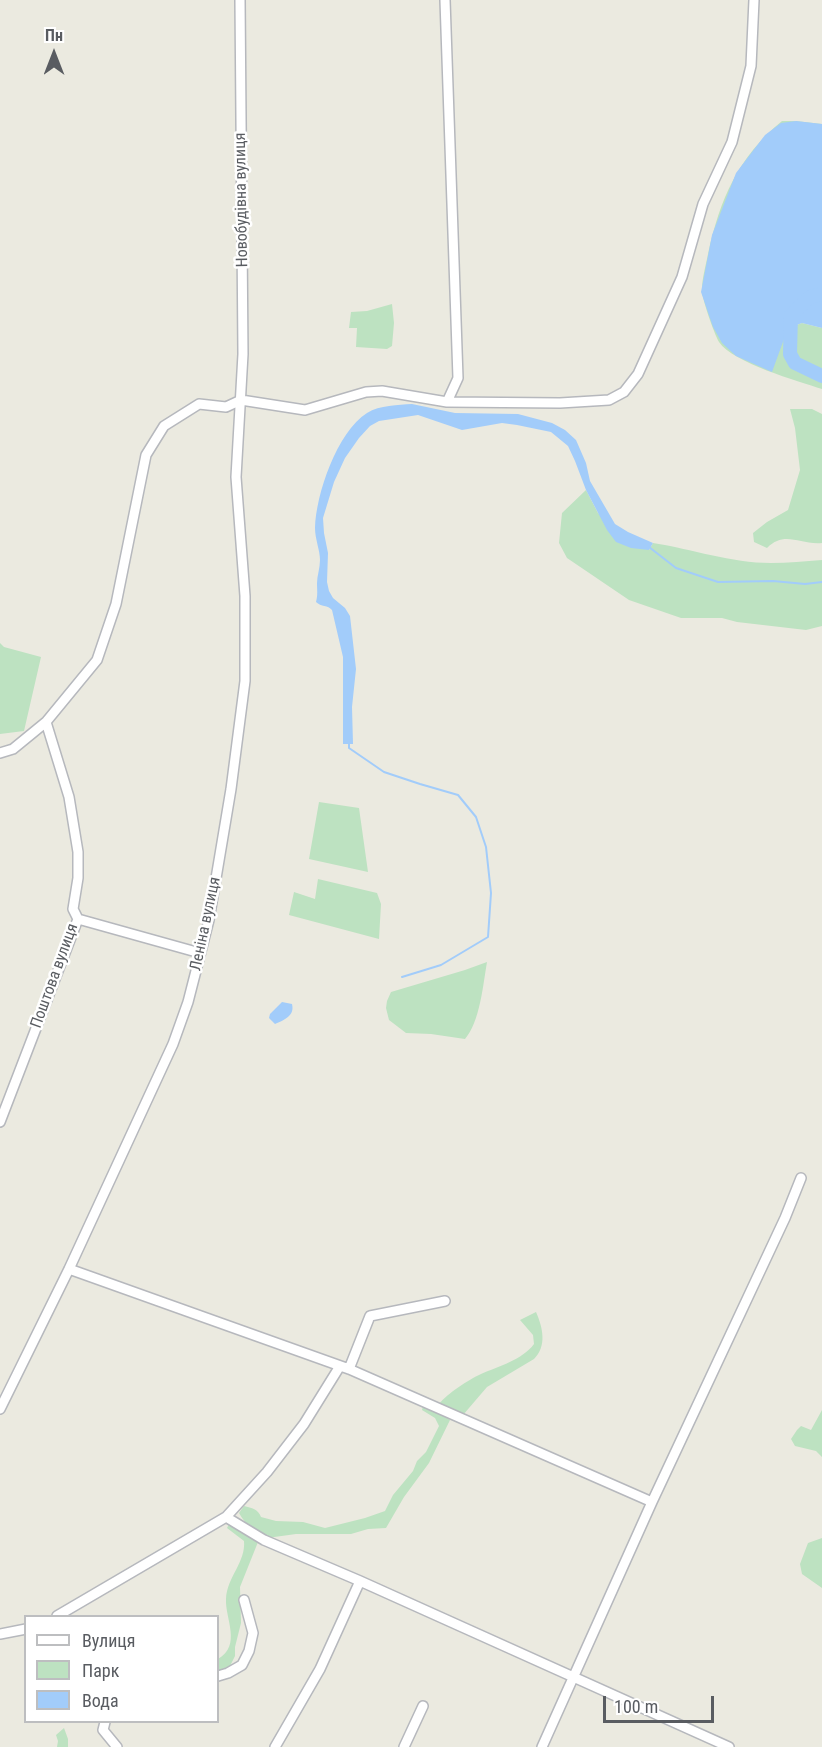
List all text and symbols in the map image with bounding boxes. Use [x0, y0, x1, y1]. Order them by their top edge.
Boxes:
north arrow [24, 24, 84, 84]
text: Пн [45, 26, 63, 45]
street label: Новобудівна вулиця [231, 133, 253, 267]
street label: Леніна вулиця [187, 875, 225, 973]
street label: Поштова вулиця [27, 921, 83, 1031]
legend [24, 1615, 219, 1723]
text: Вулиця [82, 1630, 136, 1651]
text: Парк [82, 1660, 119, 1681]
scale bar [606, 1684, 717, 1722]
text: Вода [82, 1690, 119, 1711]
text: 100 m [614, 1696, 658, 1717]

